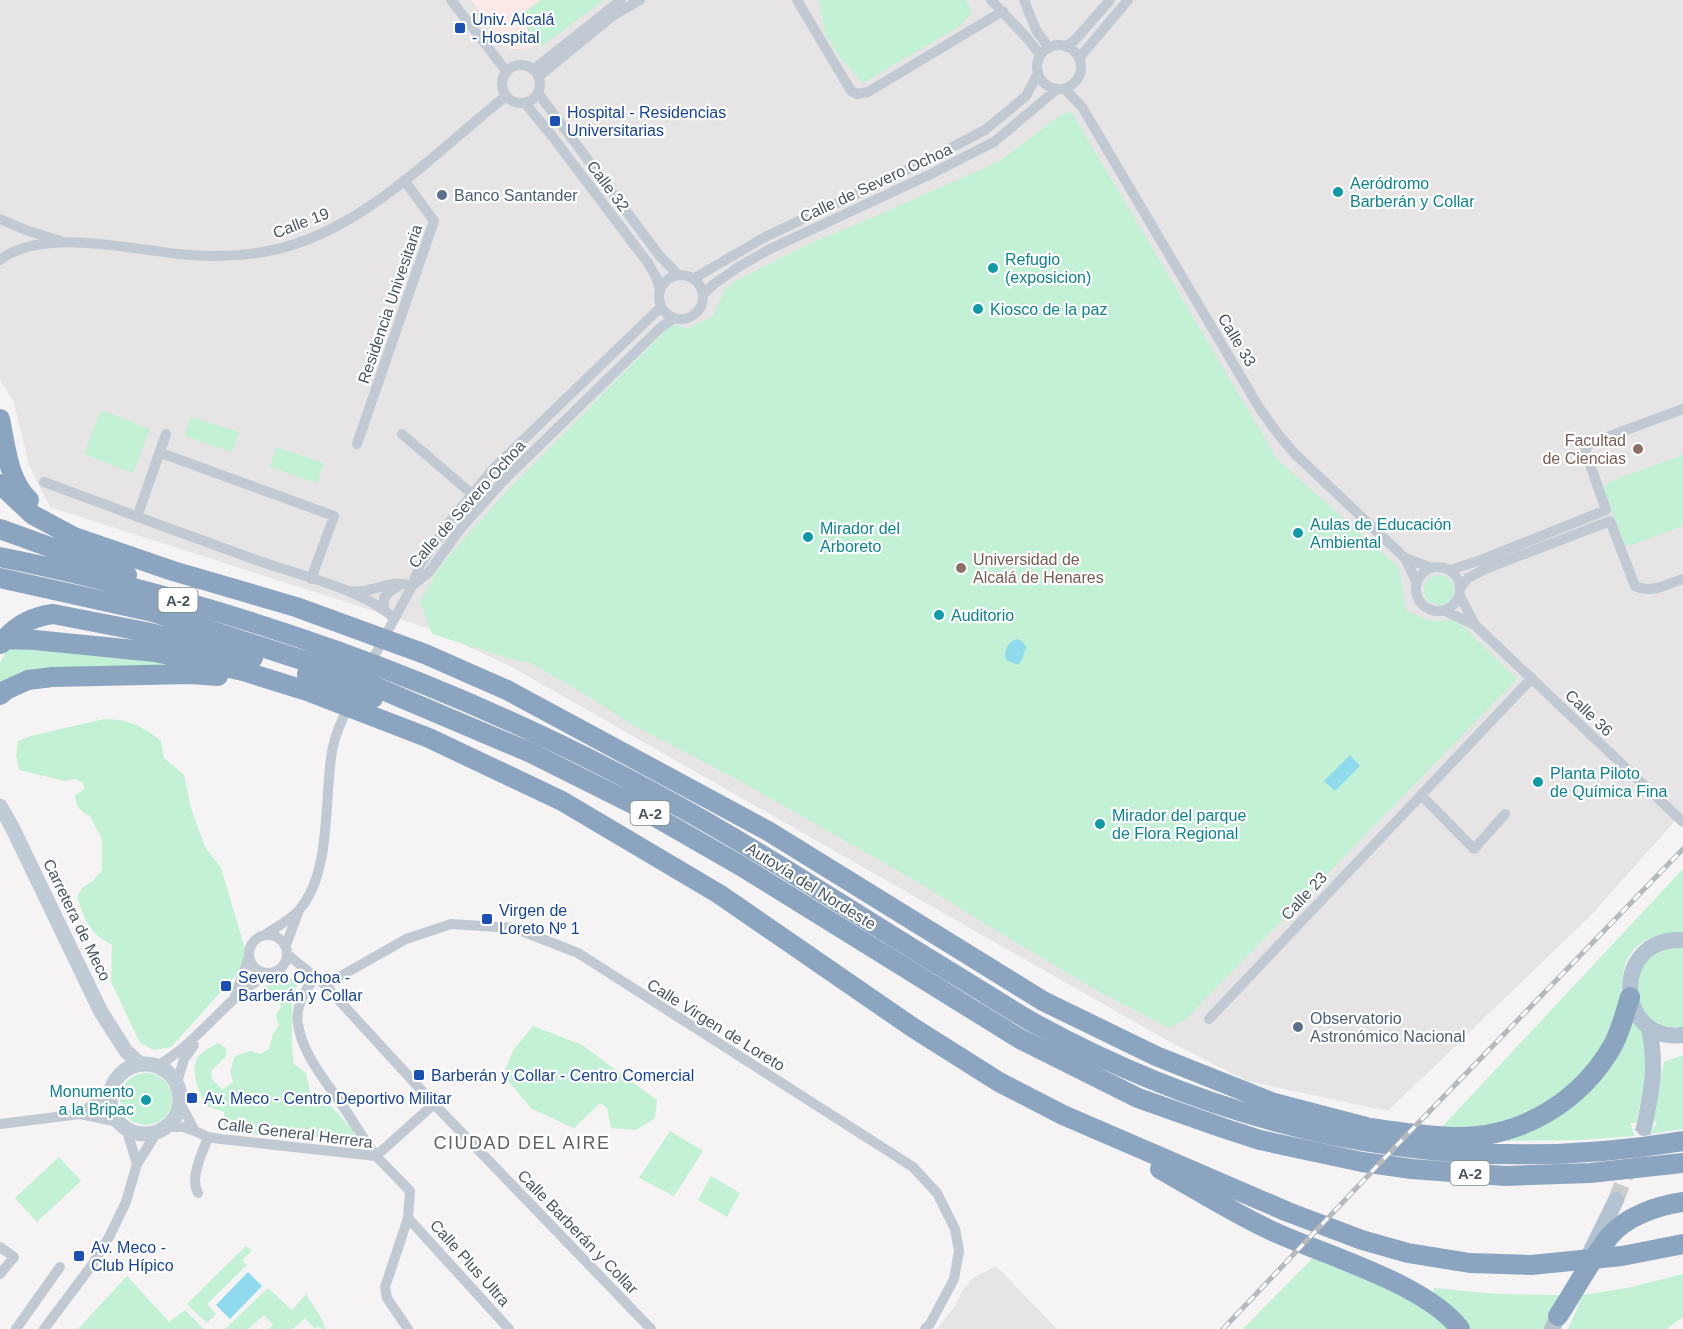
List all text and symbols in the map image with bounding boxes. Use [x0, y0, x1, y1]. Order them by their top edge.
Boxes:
place label: Univ. Alcalá - Hospital [472, 11, 555, 46]
marker: Univ. Alcalá - Hospital [453, 21, 467, 35]
place label: Hospital - Residencias Universitarias [567, 104, 726, 139]
marker: Hospital - Residencias Universitarias [548, 114, 562, 128]
street label: Calle de Severo Ochoa [797, 140, 955, 226]
street label: Calle 32 [584, 157, 633, 215]
place label: Aeródromo Barberán y Collar [1350, 175, 1475, 210]
marker: Aeródromo Barberán y Collar [1331, 185, 1345, 199]
place label: Banco Santander [454, 187, 578, 204]
marker: Banco Santander [435, 188, 449, 202]
street label: Calle 19 [271, 205, 332, 241]
street label: Residencia Univesitaria [355, 222, 425, 386]
place label: Refugio (exposicion) [1005, 251, 1091, 286]
marker: Refugio (exposicion) [986, 261, 1000, 275]
place label: Kiosco de la paz [990, 301, 1107, 318]
marker: Kiosco de la paz [971, 302, 985, 316]
street label: Calle 33 [1215, 310, 1259, 370]
place label: Facultad de Ciencias [1542, 432, 1626, 467]
street label: Calle de Severo Ochoa [405, 437, 529, 571]
marker: Facultad de Ciencias [1631, 442, 1645, 456]
place label: Aulas de Educación Ambiental [1310, 516, 1451, 551]
place label: Mirador del Arboreto [820, 520, 900, 555]
marker: Aulas de Educación Ambiental [1291, 526, 1305, 540]
marker: Mirador del Arboreto [801, 530, 815, 544]
place label: Universidad de Alcalá de Henares [973, 551, 1104, 586]
marker: Universidad de Alcalá de Henares [954, 561, 968, 575]
road number: A-2 [158, 588, 198, 612]
place label: Auditorio [951, 607, 1014, 624]
marker: Auditorio [932, 608, 946, 622]
street label: Calle 36 [1562, 686, 1616, 740]
place label: Planta Piloto de Química Fina [1550, 765, 1667, 800]
marker: Planta Piloto de Química Fina [1531, 775, 1545, 789]
road number: A-2 [630, 801, 670, 825]
place label: Mirador del parque de Flora Regional [1112, 807, 1246, 842]
marker: Mirador del parque de Flora Regional [1093, 817, 1107, 831]
street label: Autovía del Nordeste [743, 839, 879, 933]
street label: Carretera de Meco [40, 856, 114, 984]
street label: Calle 23 [1278, 869, 1330, 923]
place label: Virgen de Loreto Nº 1 [499, 902, 580, 937]
marker: Virgen de Loreto Nº 1 [480, 912, 494, 926]
place label: Severo Ochoa - Barberán y Collar [238, 969, 363, 1004]
street label: Calle Virgen de Loreto [644, 976, 788, 1074]
marker: Severo Ochoa - Barberán y Collar [219, 979, 233, 993]
place label: Observatorio Astronómico Nacional [1310, 1010, 1466, 1045]
marker: Observatorio Astronómico Nacional [1291, 1020, 1305, 1034]
place label: Barberán y Collar - Centro Comercial [431, 1067, 694, 1084]
marker: Barberán y Collar - Centro Comercial [412, 1068, 426, 1082]
place label: Monumento a la Bripac [50, 1083, 134, 1118]
place label: Av. Meco - Centro Deportivo Militar [204, 1090, 452, 1107]
marker: Av. Meco - Centro Deportivo Militar [185, 1091, 199, 1105]
marker: Monumento a la Bripac [139, 1093, 153, 1107]
street label: Calle General Herrera [216, 1115, 374, 1151]
district label: CIUDAD DEL AIRE [434, 1133, 610, 1153]
road number: A-2 [1450, 1161, 1490, 1185]
street label: Calle Barberán y Collar [514, 1167, 642, 1298]
street label: Calle Plus Ultra [427, 1216, 513, 1310]
place label: Av. Meco - Club Hípico [91, 1239, 174, 1274]
marker: Av. Meco - Club Hípico [72, 1249, 86, 1263]

